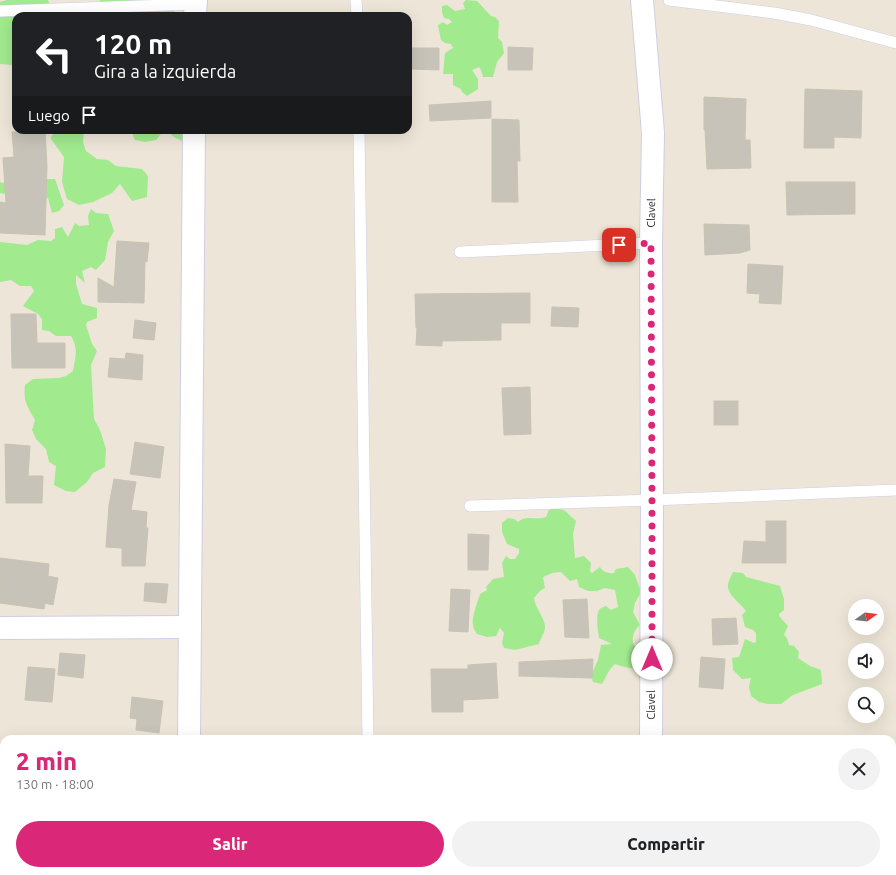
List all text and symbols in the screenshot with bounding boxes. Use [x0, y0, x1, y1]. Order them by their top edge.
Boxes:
icon: left [28, 28, 80, 80]
text: 120 m [94, 28, 172, 59]
text: Gira a la izquierda [94, 61, 236, 81]
icon: arrive [78, 104, 100, 126]
text: Luego [28, 107, 70, 124]
street label: Clavel [645, 198, 657, 228]
pin [602, 228, 636, 262]
icon: arrive [608, 234, 630, 256]
north arrow [848, 599, 884, 635]
map controls [848, 599, 884, 723]
position arrow [631, 638, 673, 680]
button: sound [848, 643, 884, 679]
button: search [848, 687, 884, 723]
street label: Clavel [645, 690, 657, 720]
text: 2 min [16, 748, 77, 775]
button: close [838, 748, 880, 790]
text: 130 m · 18:00 [16, 777, 94, 791]
button: Salir [16, 821, 444, 867]
button: Compartir [452, 821, 880, 867]

